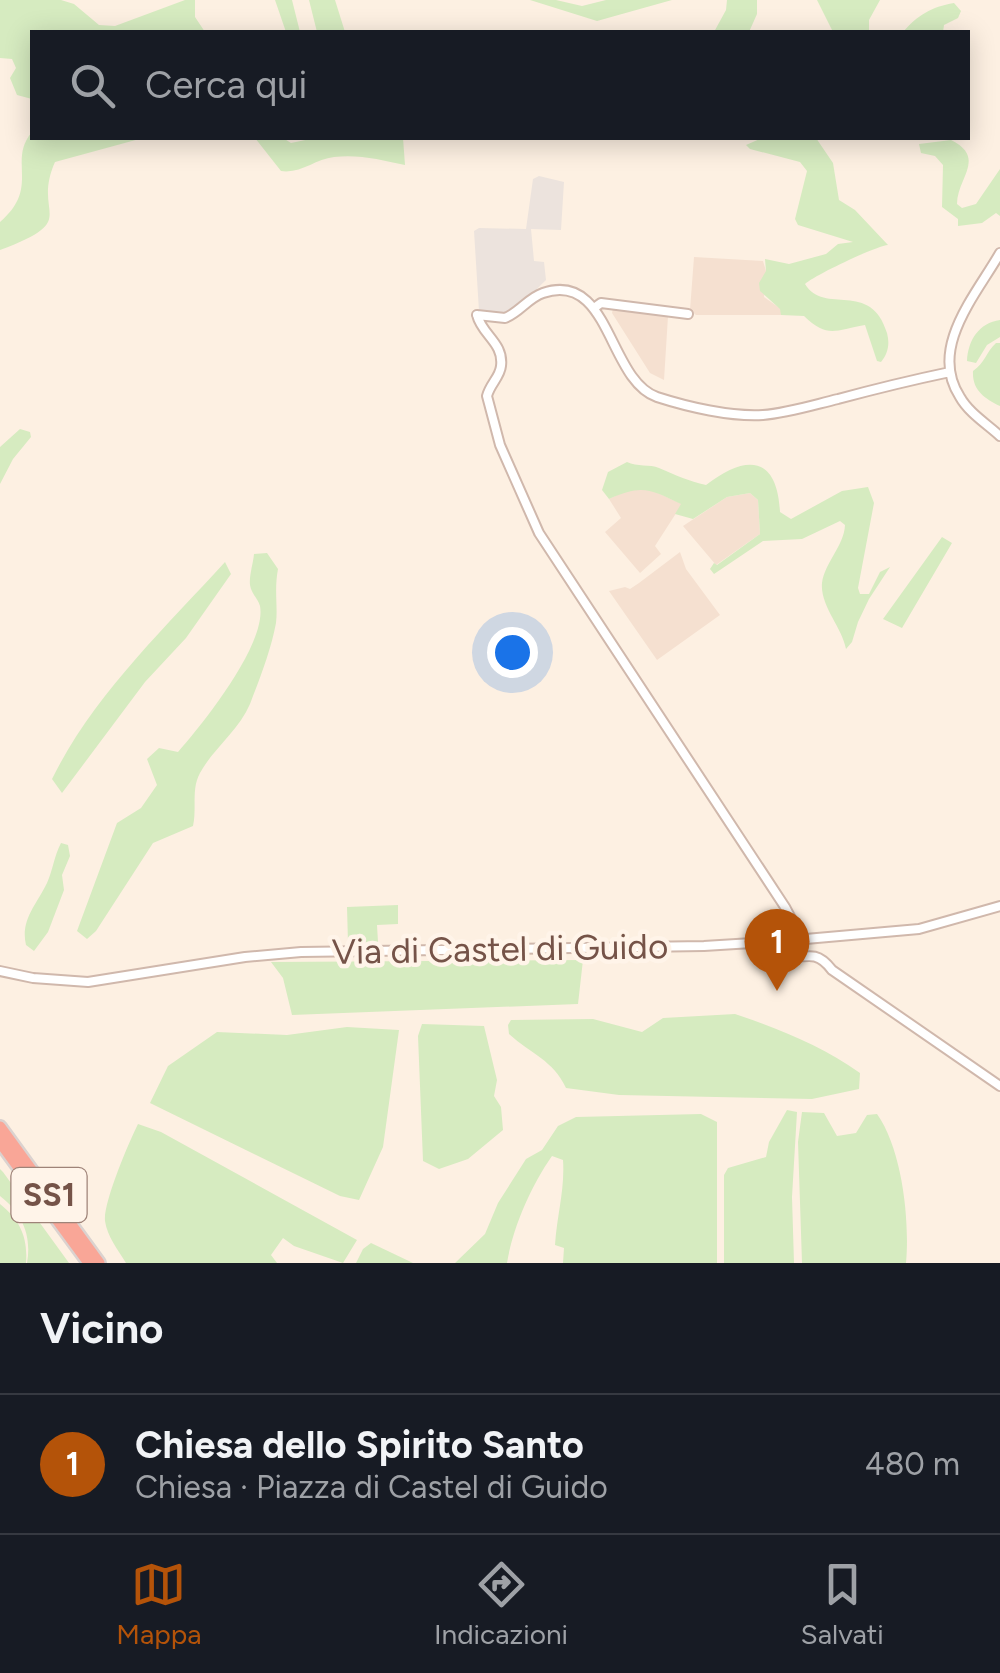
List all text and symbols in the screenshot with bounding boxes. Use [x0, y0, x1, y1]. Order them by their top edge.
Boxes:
search box [30, 30, 970, 140]
icon: search [65, 58, 120, 113]
text: Cerca qui [145, 62, 307, 108]
your location [487, 627, 538, 678]
pin: 1 [744, 908, 810, 991]
street label: Via di Castel di Guido [331, 925, 669, 973]
road number: SS1 [12, 1168, 86, 1222]
text: Vicino [40, 1303, 164, 1354]
text: Chiesa dello Spirito Santo [135, 1422, 584, 1468]
text: 1 [66, 1445, 79, 1483]
text: 480 m [865, 1445, 960, 1483]
text: Chiesa · Piazza di Castel di Guido [135, 1468, 608, 1506]
tab: Mappa [116, 1557, 202, 1651]
tab: Indicazioni [434, 1557, 568, 1651]
tab: Salvati [801, 1557, 884, 1651]

